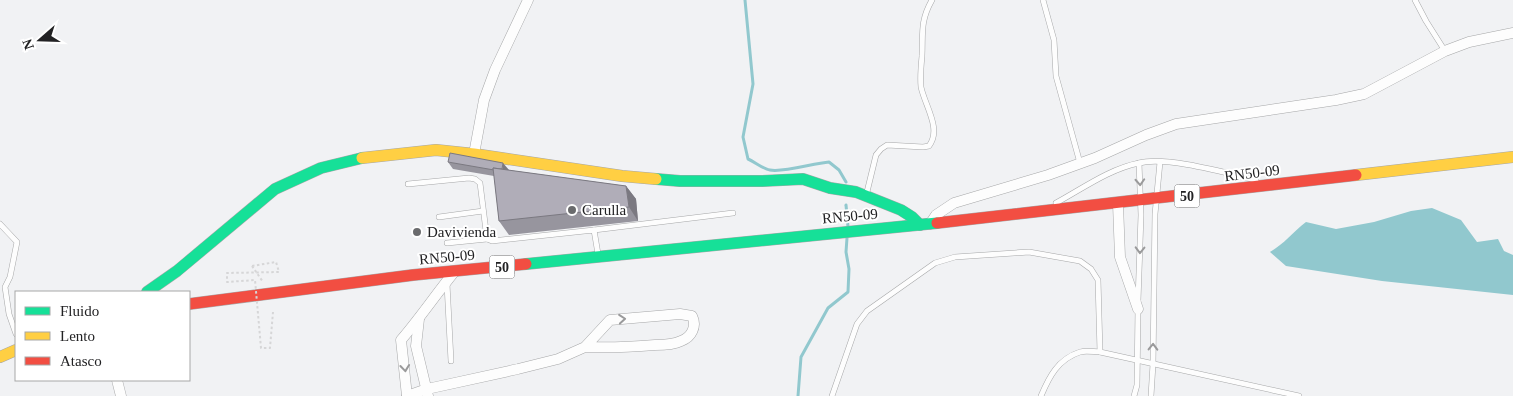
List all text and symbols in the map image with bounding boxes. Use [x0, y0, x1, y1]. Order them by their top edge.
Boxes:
north arrow [15, 15, 65, 65]
text: N [19, 37, 37, 52]
street label: RN50-09 [1223, 162, 1281, 184]
one-way arrow [1134, 178, 1145, 186]
road number: 50 [1174, 185, 1200, 208]
place label: Carulla [582, 202, 626, 218]
marker: Carulla [566, 204, 578, 216]
street label: RN50-09 [821, 206, 879, 226]
place label: Davivienda [427, 224, 496, 240]
marker: Davivienda [411, 226, 423, 238]
one-way arrow [1135, 246, 1146, 254]
street label: RN50-09 [418, 247, 476, 267]
road number: 50 [490, 256, 514, 278]
legend [15, 291, 190, 381]
text: Fluido [60, 303, 99, 319]
one-way arrow [619, 314, 627, 325]
text: Lento [60, 328, 95, 344]
one-way arrow [1148, 343, 1158, 351]
text: Atasco [60, 353, 102, 369]
one-way arrow [399, 364, 410, 372]

